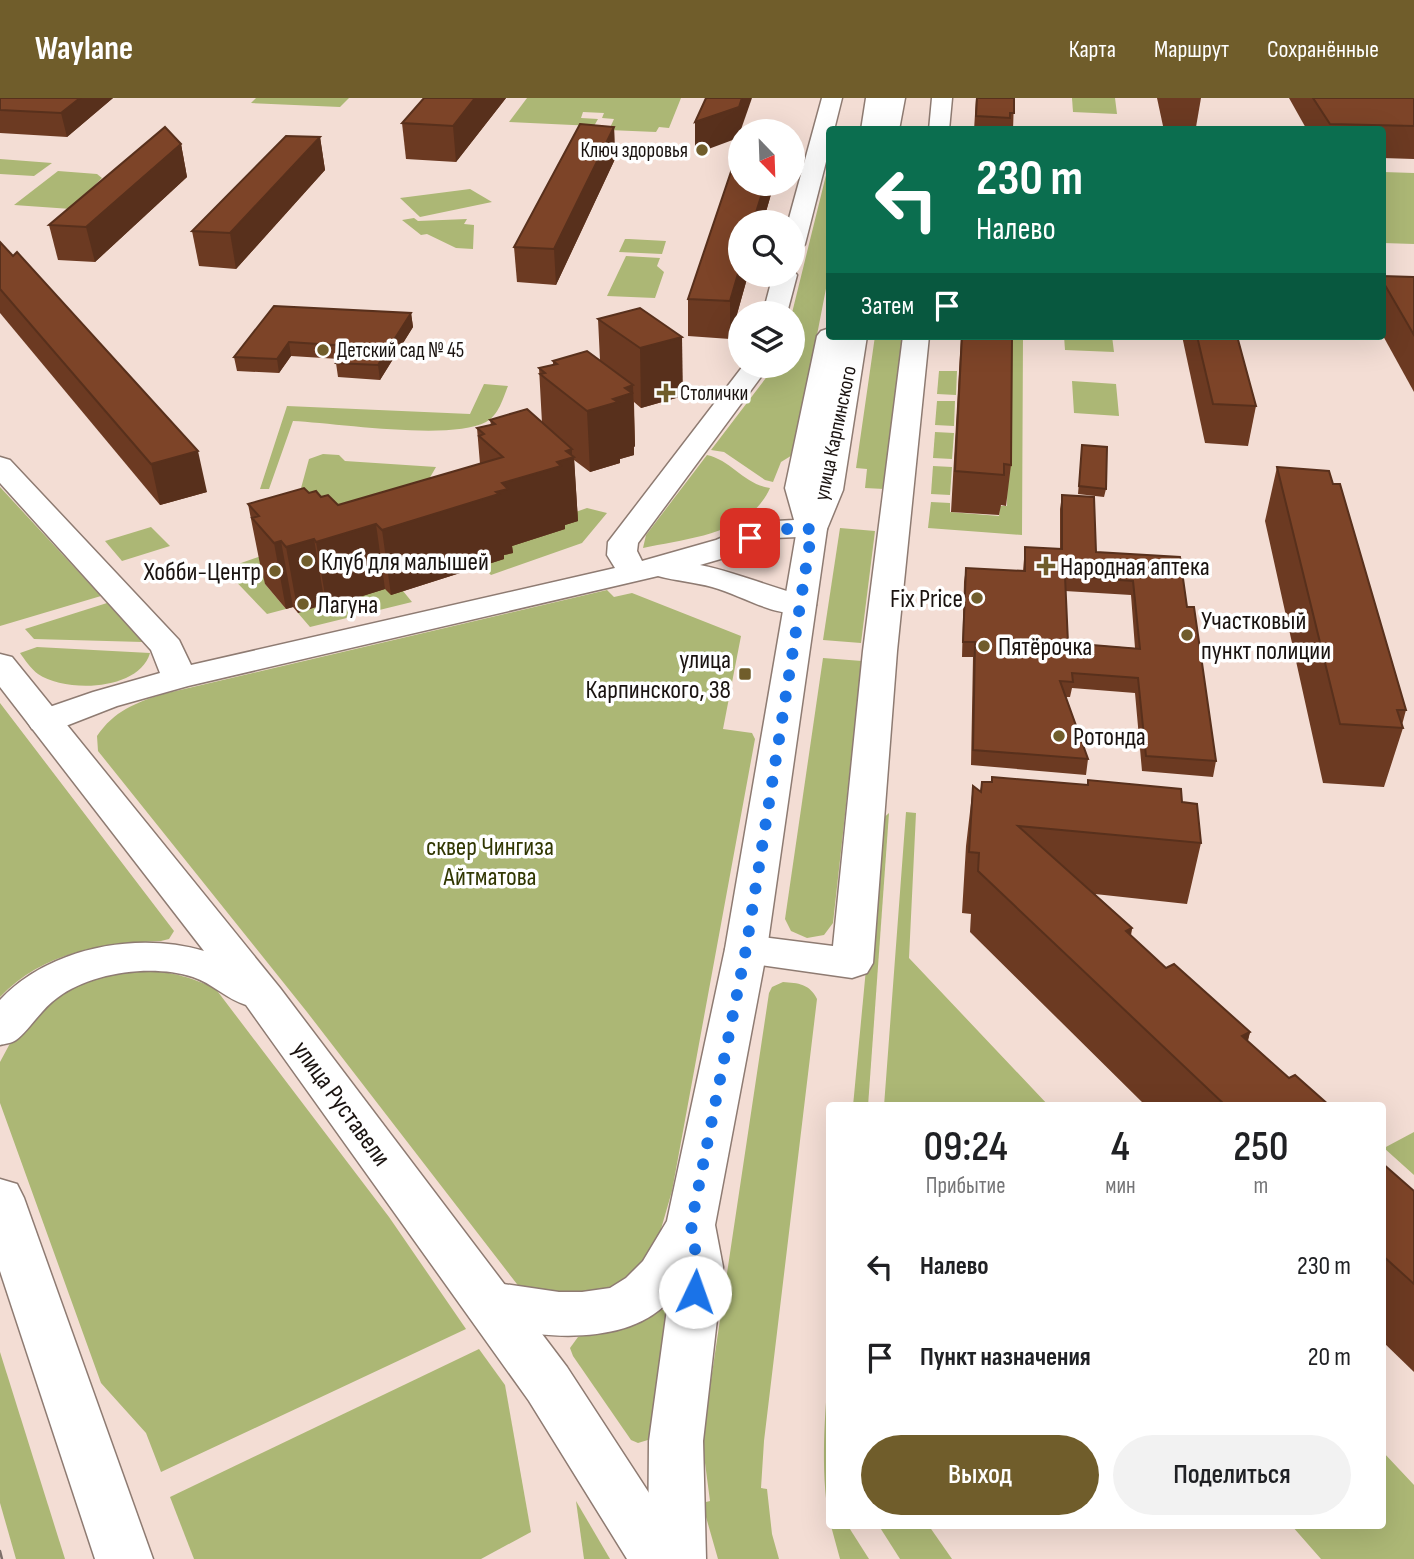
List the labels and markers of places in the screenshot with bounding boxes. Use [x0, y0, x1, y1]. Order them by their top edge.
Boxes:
place label: Ключ здоровья [580, 138, 688, 163]
marker: Ключ здоровья [694, 142, 710, 158]
place label: Детский сад № 45 [337, 338, 464, 363]
marker: Детский сад № 45 [315, 342, 331, 358]
place label: Столички [680, 381, 748, 406]
marker: Столички [658, 385, 674, 401]
pin [720, 508, 780, 568]
place label: Клуб для малышей [321, 547, 489, 578]
place label: Народная аптека [1060, 552, 1210, 583]
marker: Клуб для малышей [299, 553, 315, 569]
place label: Хобби-Центр [143, 557, 261, 588]
marker: Народная аптека [1038, 558, 1054, 574]
marker: Хобби-Центр [267, 563, 283, 579]
place label: Fix Price [890, 584, 963, 615]
place label: Лагуна [317, 590, 378, 621]
marker: Fix Price [969, 590, 985, 606]
marker: Лагуна [295, 596, 311, 612]
place label: Участковый пункт полиции [1201, 606, 1331, 667]
marker: Участковый пункт полиции [1179, 627, 1195, 643]
place label: Пятёрочка [998, 632, 1092, 663]
marker: Пятёрочка [976, 638, 992, 654]
place label: улица Карпинского, 38 [586, 645, 731, 706]
marker: улица Карпинского, 38 [737, 666, 753, 682]
place label: Ротонда [1073, 722, 1146, 753]
marker: Ротонда [1051, 728, 1067, 744]

